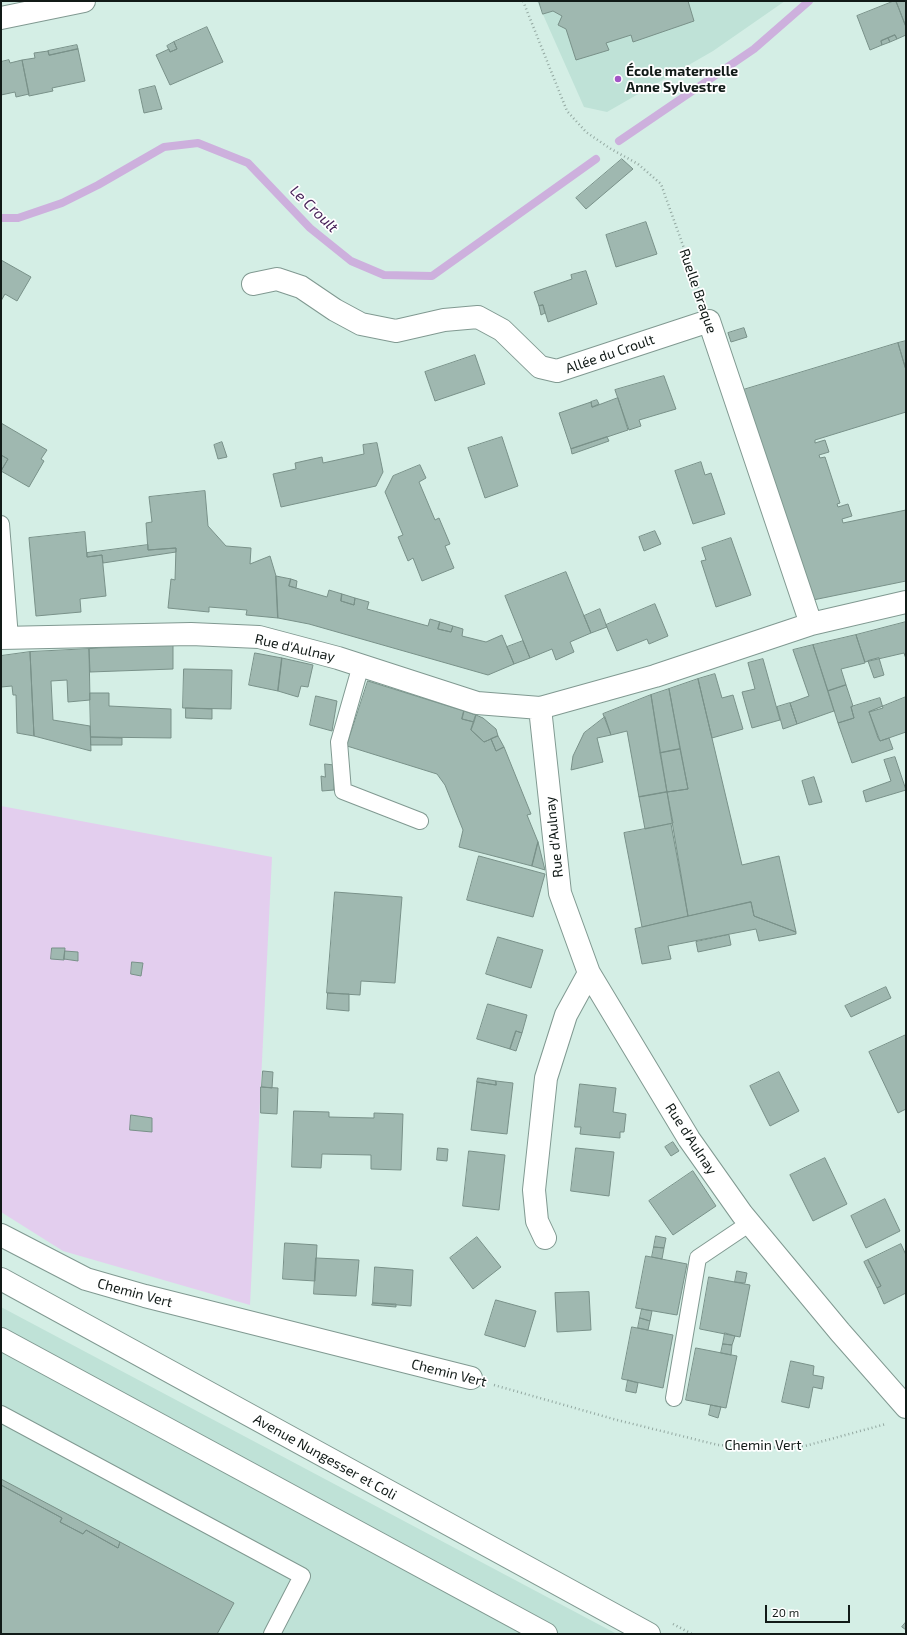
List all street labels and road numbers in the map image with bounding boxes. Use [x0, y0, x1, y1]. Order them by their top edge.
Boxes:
street label: Ruelle Braque [676, 246, 720, 336]
street label: Allée du Croult [563, 331, 657, 377]
street label: Rue d'Aulnay [253, 631, 337, 665]
street label: Rue d'Aulnay [541, 795, 567, 879]
street label: Rue d'Aulnay [662, 1100, 720, 1178]
street label: Chemin Vert [96, 1275, 174, 1311]
street label: Chemin Vert [410, 1356, 488, 1390]
street label: Avenue Nungesser et Coli [250, 1411, 400, 1503]
street label: Chemin Vert [724, 1437, 802, 1453]

